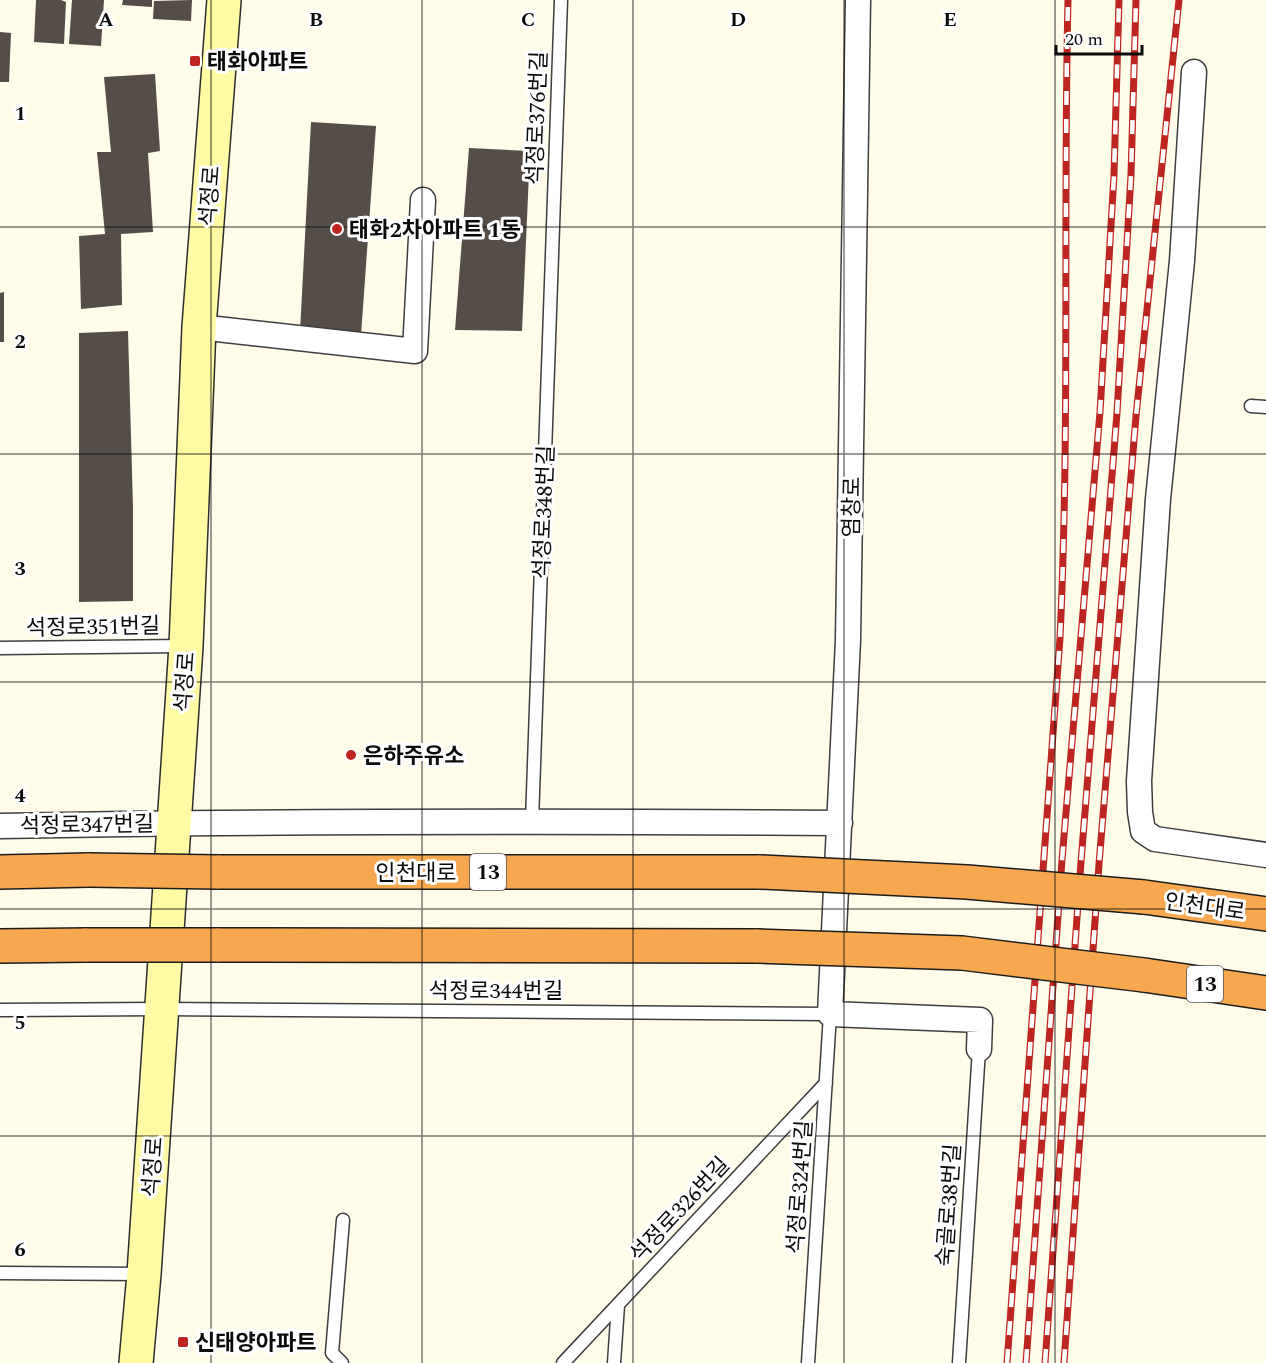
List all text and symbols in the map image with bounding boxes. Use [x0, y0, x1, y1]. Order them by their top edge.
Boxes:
text: A [98, 5, 114, 35]
text: B [309, 5, 323, 35]
text: C [521, 5, 535, 35]
text: D [730, 5, 746, 35]
text: E [943, 5, 957, 35]
scale bar [1056, 18, 1142, 56]
text: 20 m [1065, 26, 1103, 53]
place label: 태화아파트 [207, 46, 308, 79]
street label: 석정로376번길 [519, 50, 556, 186]
marker: 태화아파트 [188, 54, 202, 68]
text: 1 [14, 99, 26, 129]
street label: 석정로 [192, 165, 229, 228]
place label: 태화2차아파트 1동 [349, 214, 521, 247]
marker: 태화2차아파트 1동 [330, 222, 344, 236]
text: 2 [14, 327, 26, 357]
street label: 석정로348번길 [526, 444, 563, 580]
street label: 염창로 [835, 476, 870, 538]
text: 3 [14, 554, 26, 584]
street label: 석정로351번길 [26, 610, 160, 645]
street label: 석정로 [167, 651, 204, 714]
place label: 은하주유소 [363, 740, 464, 773]
marker: 은하주유소 [344, 748, 358, 762]
text: 4 [14, 781, 26, 811]
street label: 석정로347번길 [20, 808, 154, 843]
road number: 13 [470, 854, 506, 890]
street label: 인천대로 [376, 857, 456, 890]
street label: 인천대로 [1162, 886, 1247, 929]
road number: 13 [1187, 966, 1223, 1002]
street label: 석정로344번길 [429, 975, 563, 1008]
text: 5 [14, 1008, 26, 1038]
street label: 석정로324번길 [779, 1119, 822, 1255]
street label: 석정로 [135, 1136, 172, 1199]
street label: 숙골로38번길 [929, 1143, 970, 1268]
street label: 석정로326번길 [622, 1150, 738, 1270]
text: 6 [14, 1235, 26, 1265]
place label: 신태양아파트 [195, 1327, 316, 1360]
marker: 신태양아파트 [176, 1335, 190, 1349]

